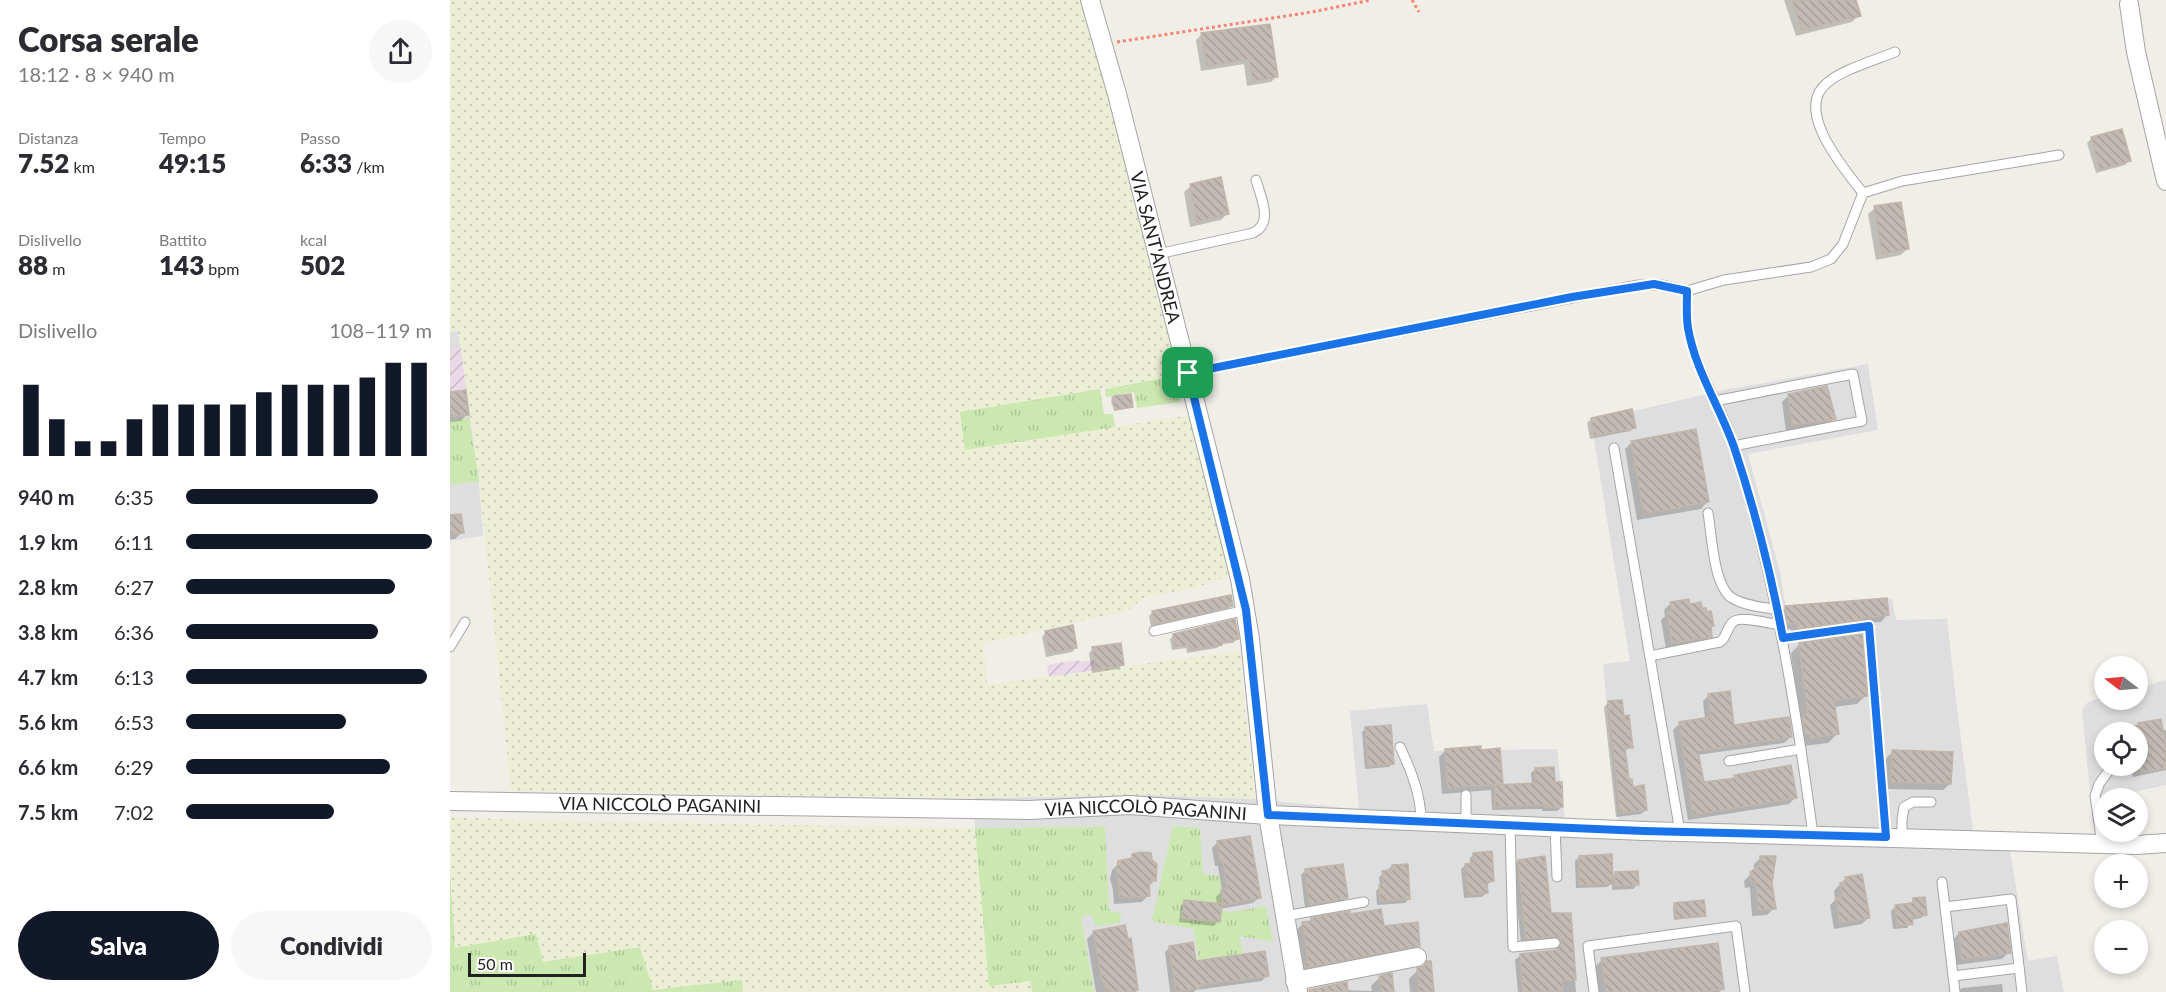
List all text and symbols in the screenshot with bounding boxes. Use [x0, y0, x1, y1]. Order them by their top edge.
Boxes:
text: Corsa serale [18, 19, 199, 59]
button: share [369, 20, 432, 83]
text: 18:12 · 8 × 940 m [18, 62, 175, 86]
text: Distanza [18, 128, 79, 147]
text: Tempo [159, 128, 206, 147]
text: Passo [300, 128, 340, 147]
text: 7.52 [18, 147, 69, 179]
text: 49:15 [159, 147, 226, 179]
text: 6:33 [300, 147, 352, 179]
text: km [69, 157, 95, 176]
text: /km [352, 157, 385, 176]
street label: VIA SANT'ANDREA [1126, 169, 1186, 326]
text: Dislivello [18, 230, 82, 249]
text: Battito [159, 230, 207, 249]
text: kcal [300, 230, 327, 249]
text: 88 [18, 249, 48, 281]
text: 143 [159, 249, 204, 281]
text: 502 [300, 249, 345, 281]
text: m [48, 259, 65, 278]
text: bpm [204, 259, 239, 278]
text: Dislivello [18, 318, 97, 342]
text: 108–119 m [329, 318, 432, 342]
pin [1162, 347, 1213, 398]
icon: arrive [1171, 356, 1204, 389]
text: 940 m [18, 485, 74, 509]
text: 6:35 [114, 485, 154, 509]
text: 1.9 km [18, 530, 78, 554]
text: 6:11 [114, 530, 154, 554]
text: 2.8 km [18, 575, 78, 599]
text: 6:27 [114, 575, 154, 599]
text: 3.8 km [18, 620, 78, 644]
text: 6:36 [114, 620, 154, 644]
north arrow [2094, 656, 2148, 710]
map controls [2094, 656, 2148, 974]
text: 4.7 km [18, 665, 78, 689]
text: 6:13 [114, 665, 154, 689]
text: 5.6 km [18, 710, 78, 734]
text: 6:53 [114, 710, 154, 734]
button: locate [2094, 722, 2148, 776]
text: 6.6 km [18, 755, 78, 779]
text: 6:29 [114, 755, 154, 779]
button: layers [2094, 788, 2148, 842]
street label: VIA NICCOLÒ PAGANINI [559, 792, 761, 817]
street label: VIA NICCOLÒ PAGANINI [1044, 794, 1248, 824]
text: 7.5 km [18, 800, 78, 824]
text: 7:02 [114, 800, 154, 824]
button: + [2094, 854, 2148, 908]
button: Salva [18, 911, 219, 980]
button: Condividi [231, 911, 432, 980]
button: − [2094, 920, 2148, 974]
scale bar [468, 950, 586, 978]
text: 50 m [477, 954, 513, 973]

